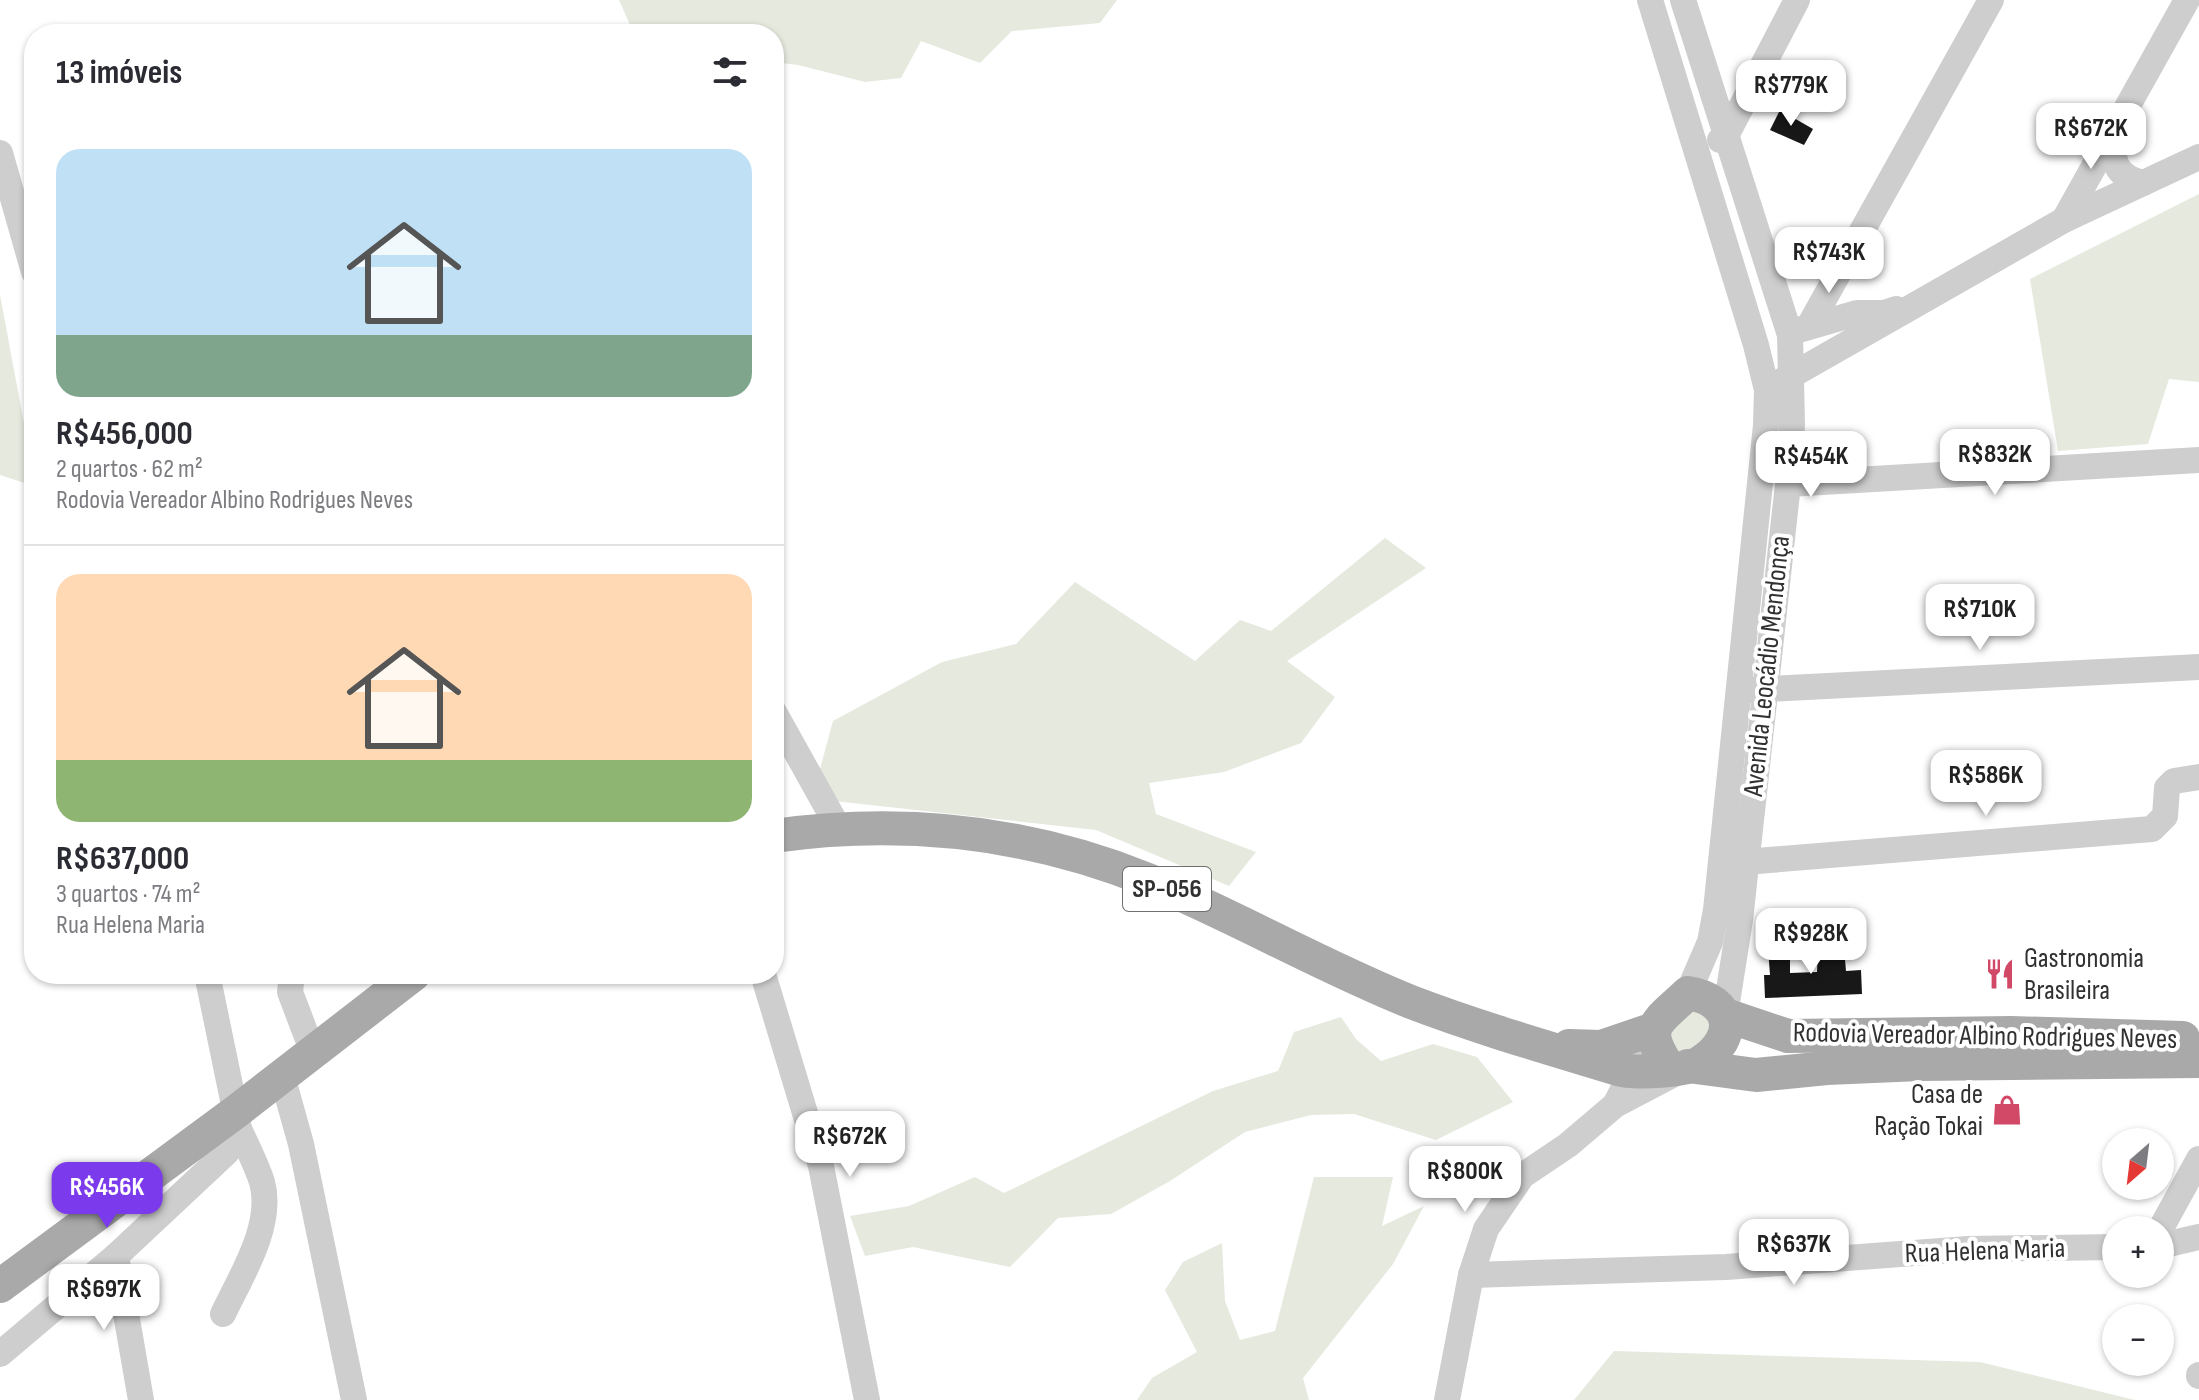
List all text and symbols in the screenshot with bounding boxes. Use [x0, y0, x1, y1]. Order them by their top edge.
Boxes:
icon: filters [708, 50, 752, 94]
text: 13 imóveis [56, 52, 182, 93]
pin: R$779K [1726, 60, 1856, 128]
text: R$779K [1754, 70, 1828, 101]
pin: R$672K [2026, 103, 2156, 171]
text: R$672K [2054, 113, 2128, 144]
icon: home [332, 201, 476, 345]
pin: R$743K [1764, 227, 1894, 295]
text: R$743K [1793, 237, 1865, 268]
text: R$456,000 [56, 413, 193, 454]
pin: R$832K [1930, 429, 2060, 497]
pin: R$454K [1746, 431, 1876, 499]
text: R$832K [1958, 439, 2032, 470]
text: R$454K [1774, 441, 1848, 472]
text: 2 quartos · 62 m² [56, 454, 203, 485]
text: Rodovia Vereador Albino Rodrigues Neves [56, 485, 413, 516]
street label: Avenida Leocádio Mendonça [1737, 534, 1797, 799]
pin: R$710K [1915, 584, 2045, 652]
text: R$710K [1944, 594, 2016, 625]
icon: home [332, 626, 476, 770]
pin: R$586K [1921, 750, 2051, 818]
text: R$586K [1949, 760, 2023, 791]
text: R$637,000 [56, 838, 189, 879]
road number: SP-056 [1123, 867, 1211, 911]
text: 3 quartos · 74 m² [56, 879, 201, 910]
pin: R$928K [1746, 908, 1876, 976]
text: Rua Helena Maria [56, 910, 205, 941]
text: R$928K [1774, 918, 1848, 949]
place label: Gastronomia Brasileira [2024, 942, 2144, 1007]
restaurant icon: Gastronomia Brasileira [1983, 957, 2017, 991]
street label: Rodovia Vereador Albino Rodrigues Neves [1793, 1016, 2177, 1056]
place label: Casa de Ração Tokai [1874, 1078, 1983, 1143]
shop icon: Casa de Ração Tokai [1990, 1093, 2024, 1127]
pin: R$672K [785, 1111, 915, 1179]
text: R$672K [813, 1121, 887, 1152]
north arrow [2102, 1128, 2174, 1200]
map controls [2102, 1128, 2174, 1376]
pin: R$800K [1400, 1146, 1530, 1214]
text: R$800K [1427, 1156, 1503, 1187]
pin: R$456K [42, 1162, 172, 1230]
text: R$456K [70, 1172, 144, 1203]
button: + [2102, 1216, 2174, 1288]
pin: R$637K [1729, 1219, 1859, 1287]
text: R$637K [1757, 1229, 1831, 1260]
street label: Rua Helena Maria [1904, 1232, 2066, 1270]
pin: R$697K [39, 1264, 169, 1332]
text: R$697K [67, 1274, 141, 1305]
button: − [2102, 1304, 2174, 1376]

